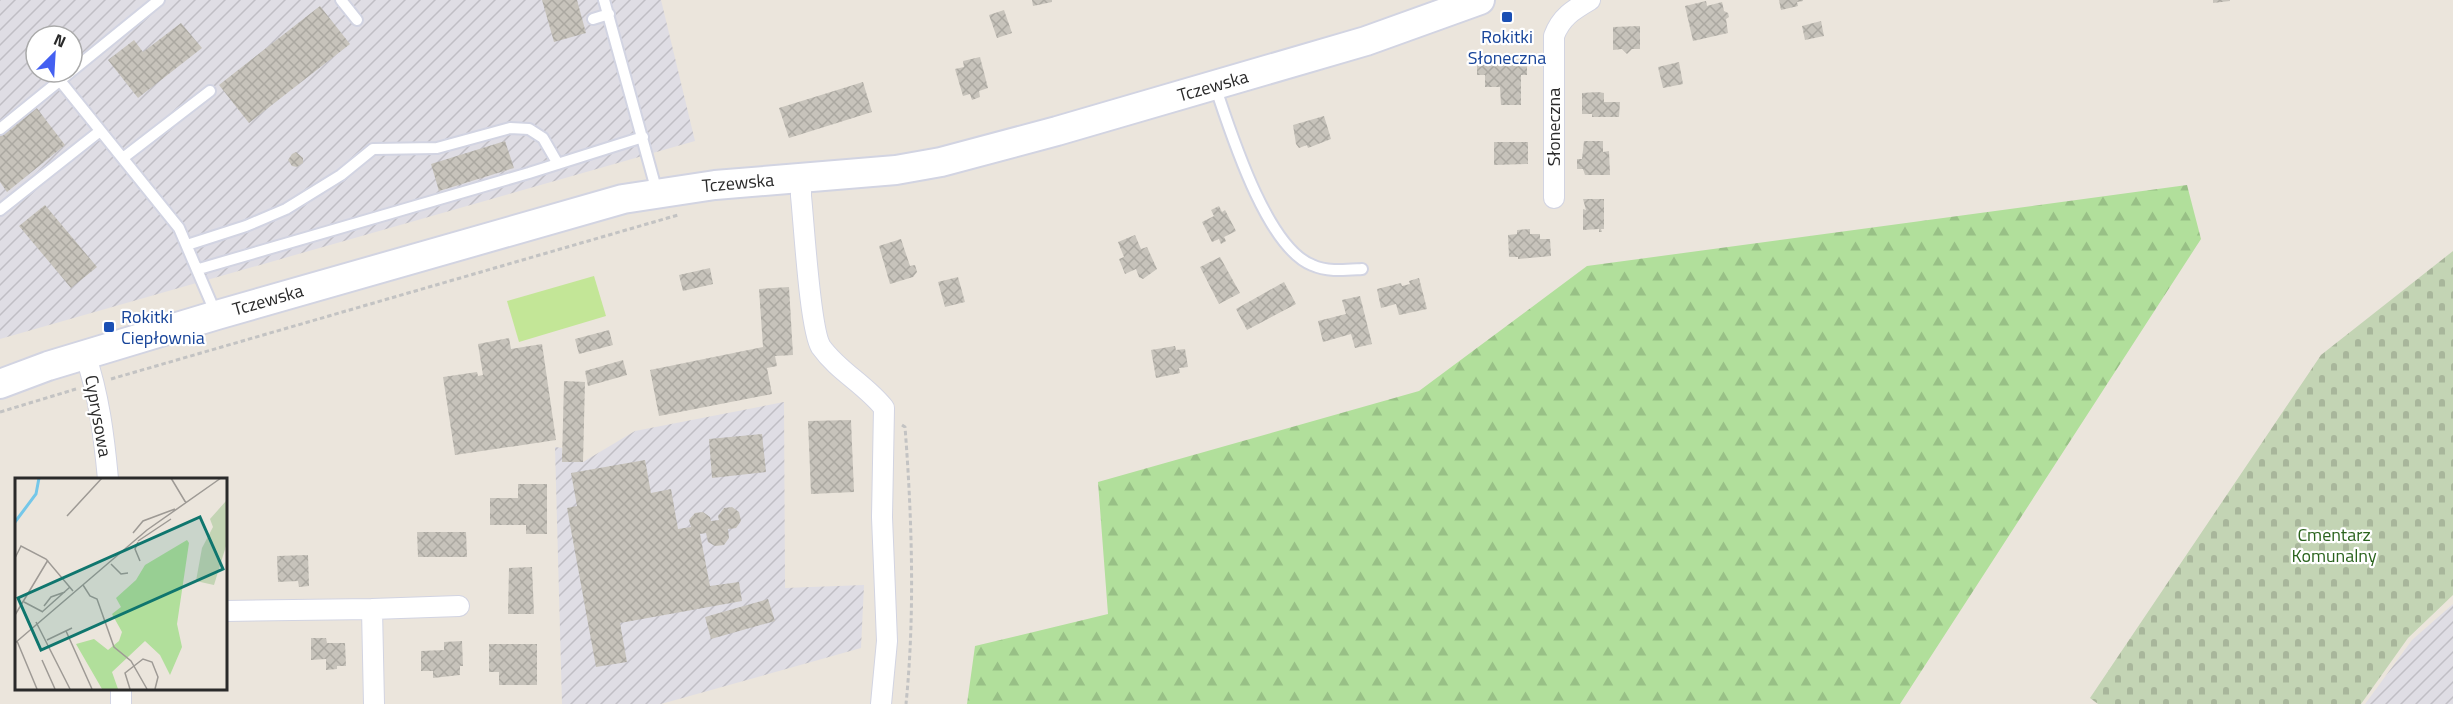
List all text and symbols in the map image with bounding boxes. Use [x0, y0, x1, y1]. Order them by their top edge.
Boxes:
marker: Rokitki Słoneczna [1500, 10, 1514, 24]
place label: Rokitki Słoneczna [1468, 23, 1546, 71]
north arrow [24, 24, 84, 84]
text: N [50, 27, 70, 54]
street label: Tczewska [1174, 63, 1251, 108]
street label: Słoneczna [1540, 88, 1567, 166]
street label: Tczewska [701, 166, 775, 199]
street label: Tczewska [229, 277, 306, 322]
place label: Rokitki Ciepłownia [121, 303, 205, 351]
marker: Rokitki Ciepłownia [102, 320, 116, 334]
street label: Cyprysowa [78, 373, 119, 459]
inset map [15, 478, 226, 689]
park label: Cmentarz Komunalny [2291, 521, 2377, 569]

